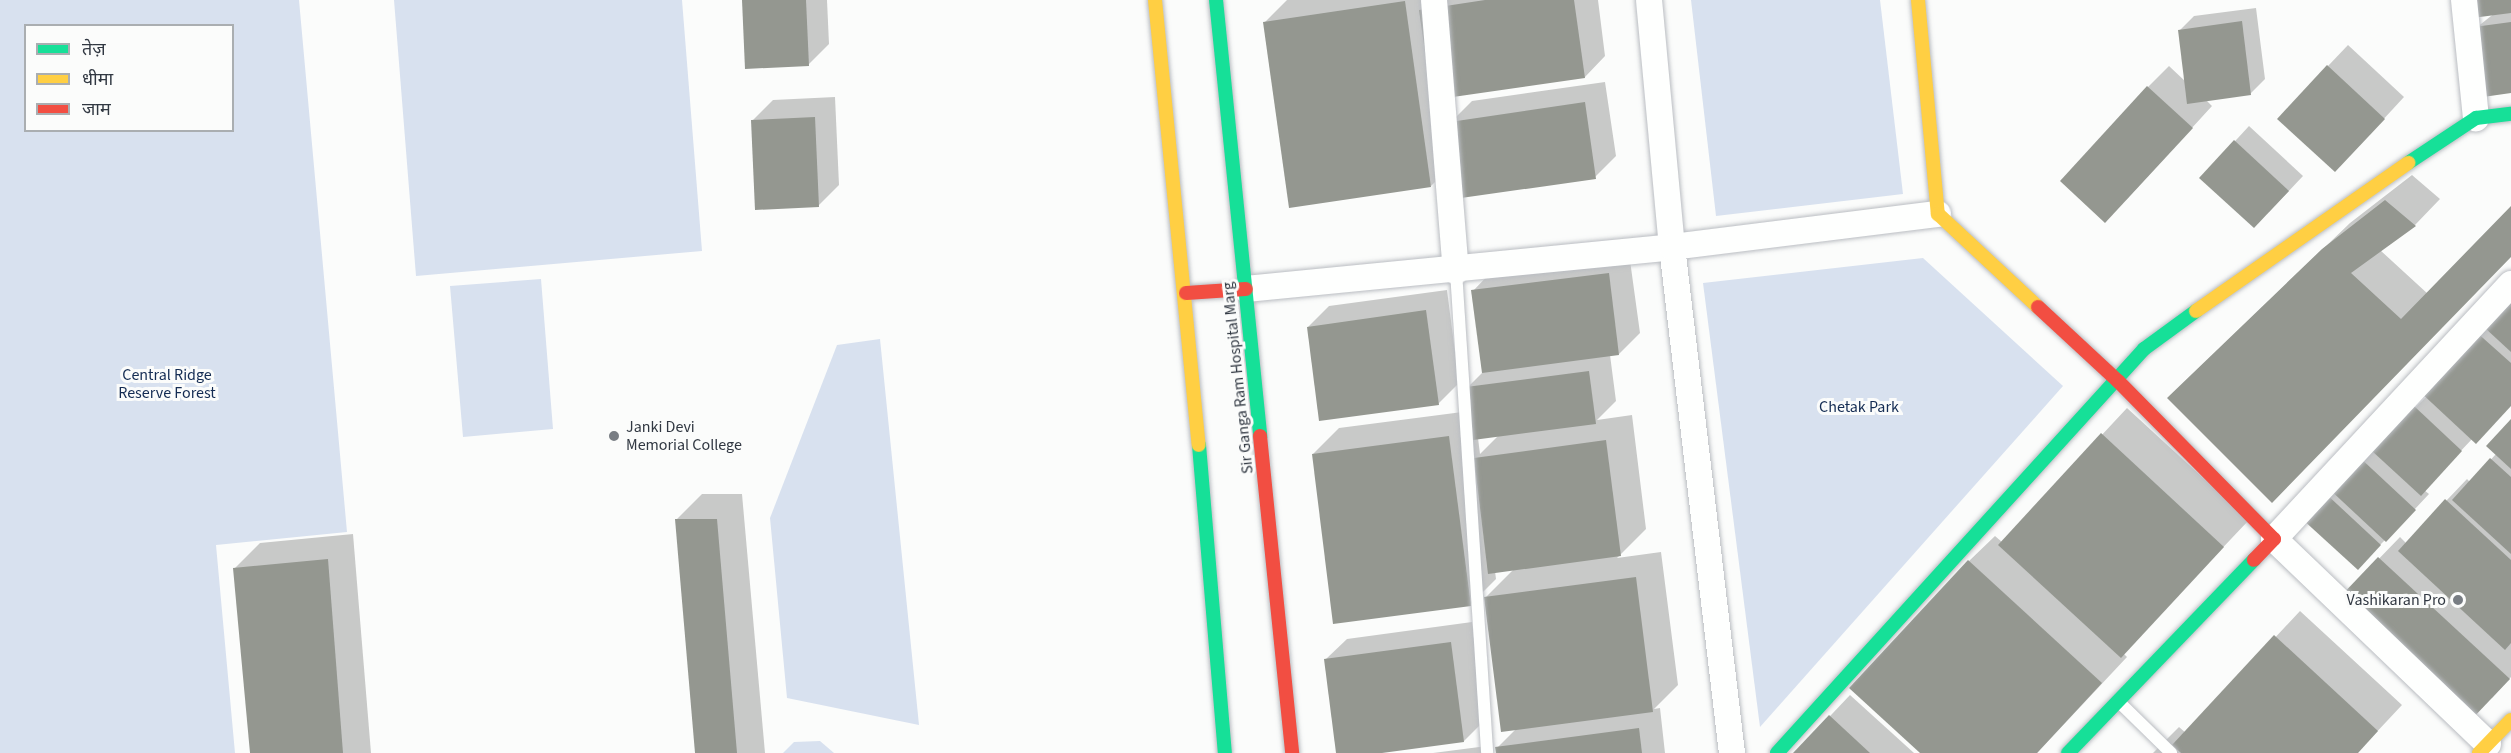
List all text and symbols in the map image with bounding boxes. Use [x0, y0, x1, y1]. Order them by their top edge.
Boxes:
legend [24, 24, 234, 132]
text: तेज़ [82, 37, 106, 62]
text: धीमा [82, 67, 113, 92]
text: जाम [82, 97, 111, 122]
street label: Sir Ganga Ram Hospital Marg [1218, 281, 1258, 475]
park label: Central Ridge Reserve Forest [118, 365, 216, 403]
park label: Chetak Park [1819, 397, 1899, 417]
place label: Janki Devi Memorial College [626, 417, 742, 455]
marker: Janki Devi Memorial College [607, 429, 621, 443]
place label: Vashikaran Pro [2347, 590, 2446, 610]
marker: Vashikaran Pro [2451, 593, 2465, 607]

